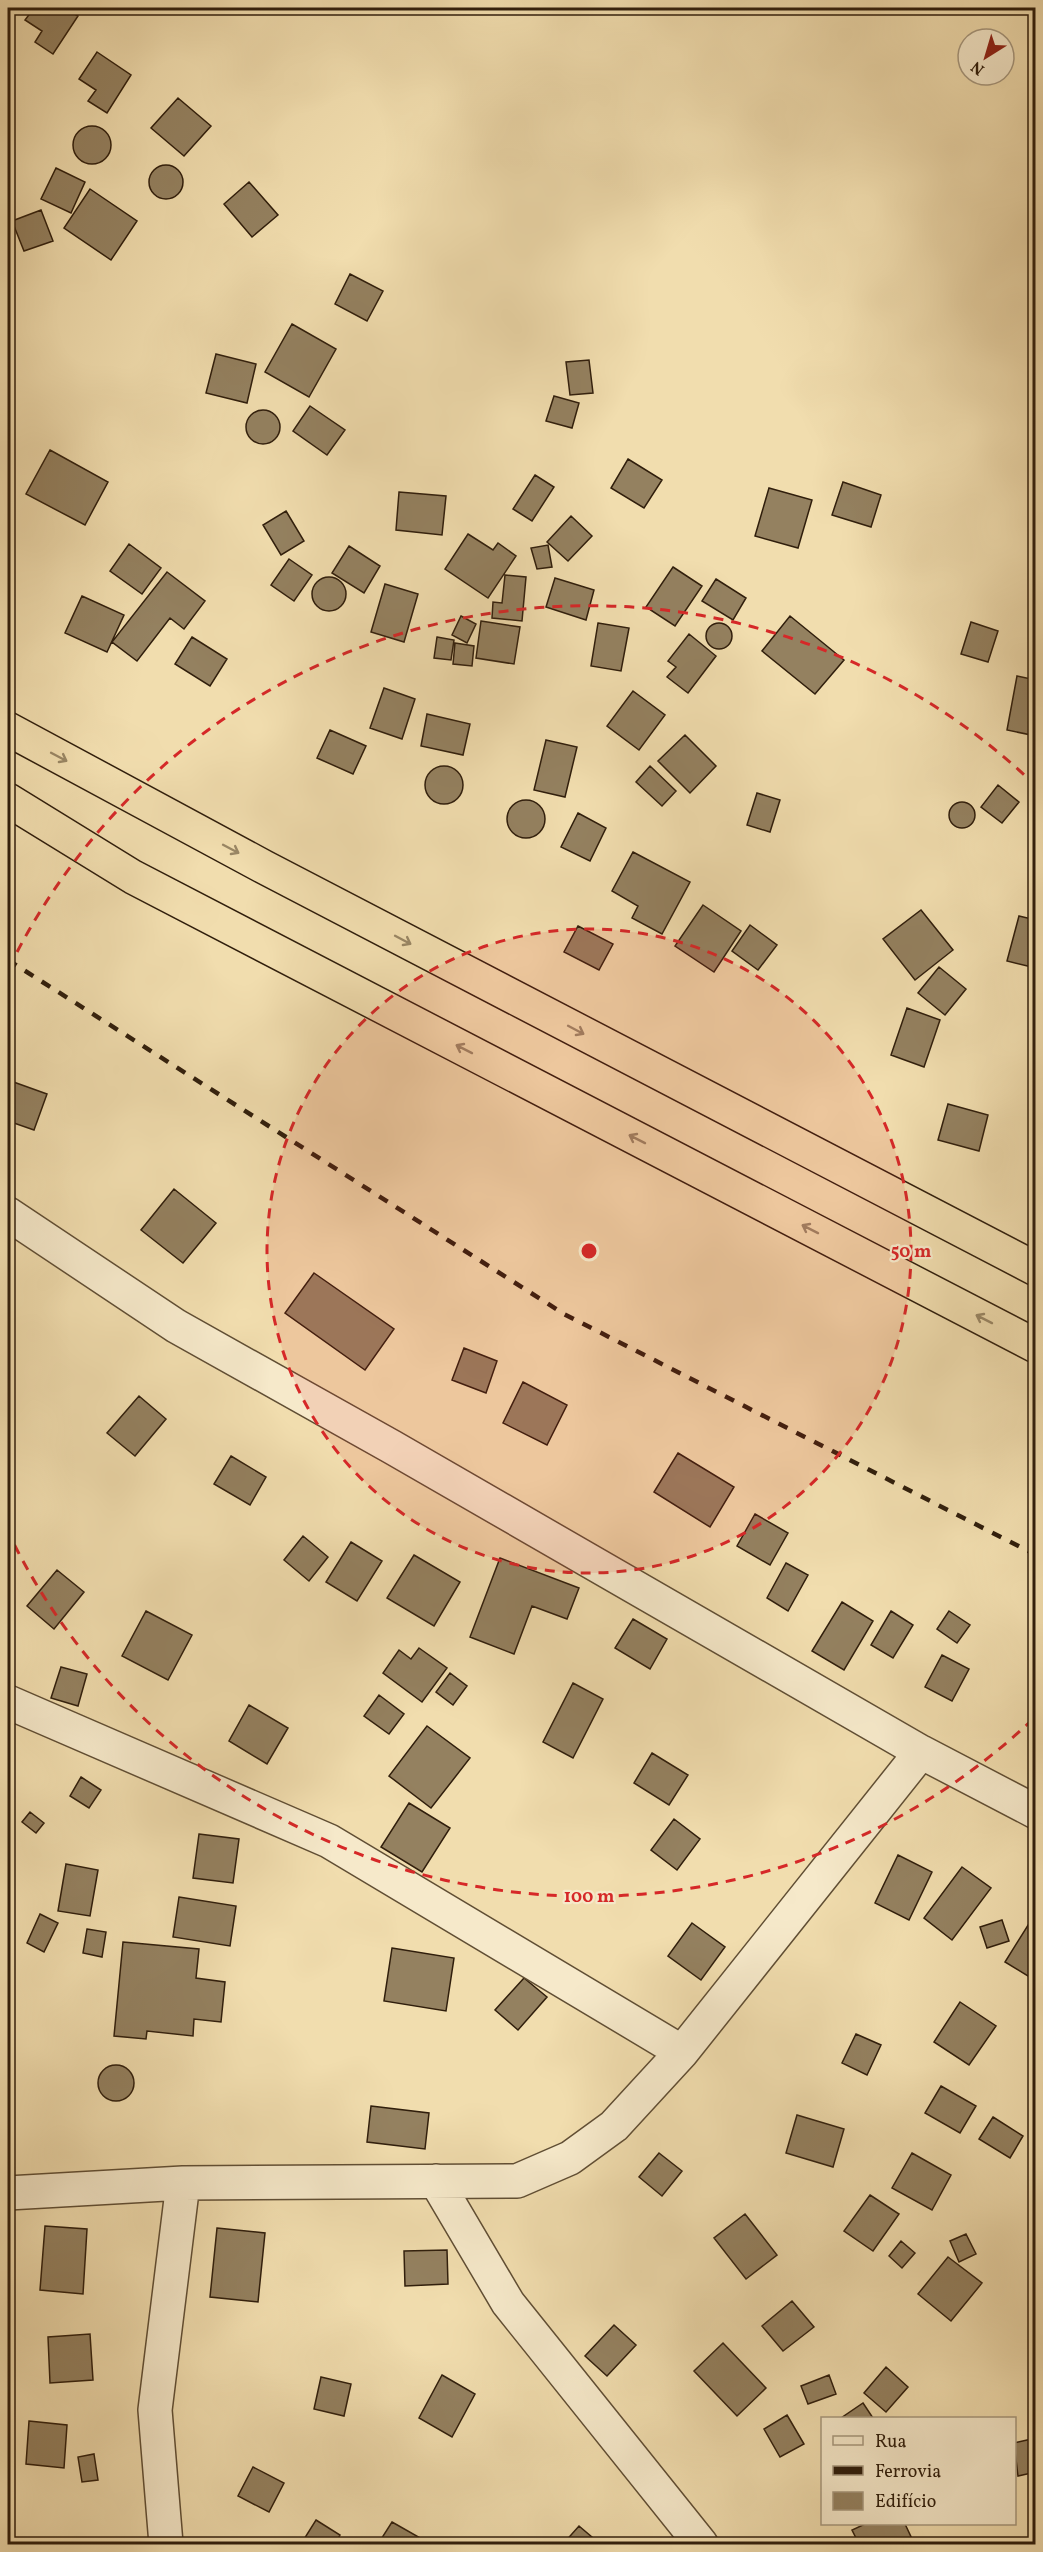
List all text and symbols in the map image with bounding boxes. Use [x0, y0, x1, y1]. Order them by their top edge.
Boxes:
north arrow [956, 27, 1016, 87]
text: N [967, 55, 989, 80]
one-way arrow [50, 751, 68, 763]
one-way arrow [221, 844, 239, 855]
one-way arrow [394, 935, 412, 946]
one-way arrow [567, 1025, 585, 1036]
one-way arrow [456, 1043, 474, 1054]
one-way arrow [629, 1133, 647, 1144]
one-way arrow [802, 1223, 820, 1234]
text: 50 m [891, 1240, 931, 1265]
centre of rings [579, 1241, 599, 1261]
one-way arrow [975, 1313, 993, 1324]
text: 100 m [564, 1885, 614, 1910]
legend [821, 2417, 1016, 2525]
text: Rua [875, 2430, 906, 2455]
text: Ferrovia [875, 2460, 941, 2485]
text: Edifício [875, 2490, 936, 2515]

